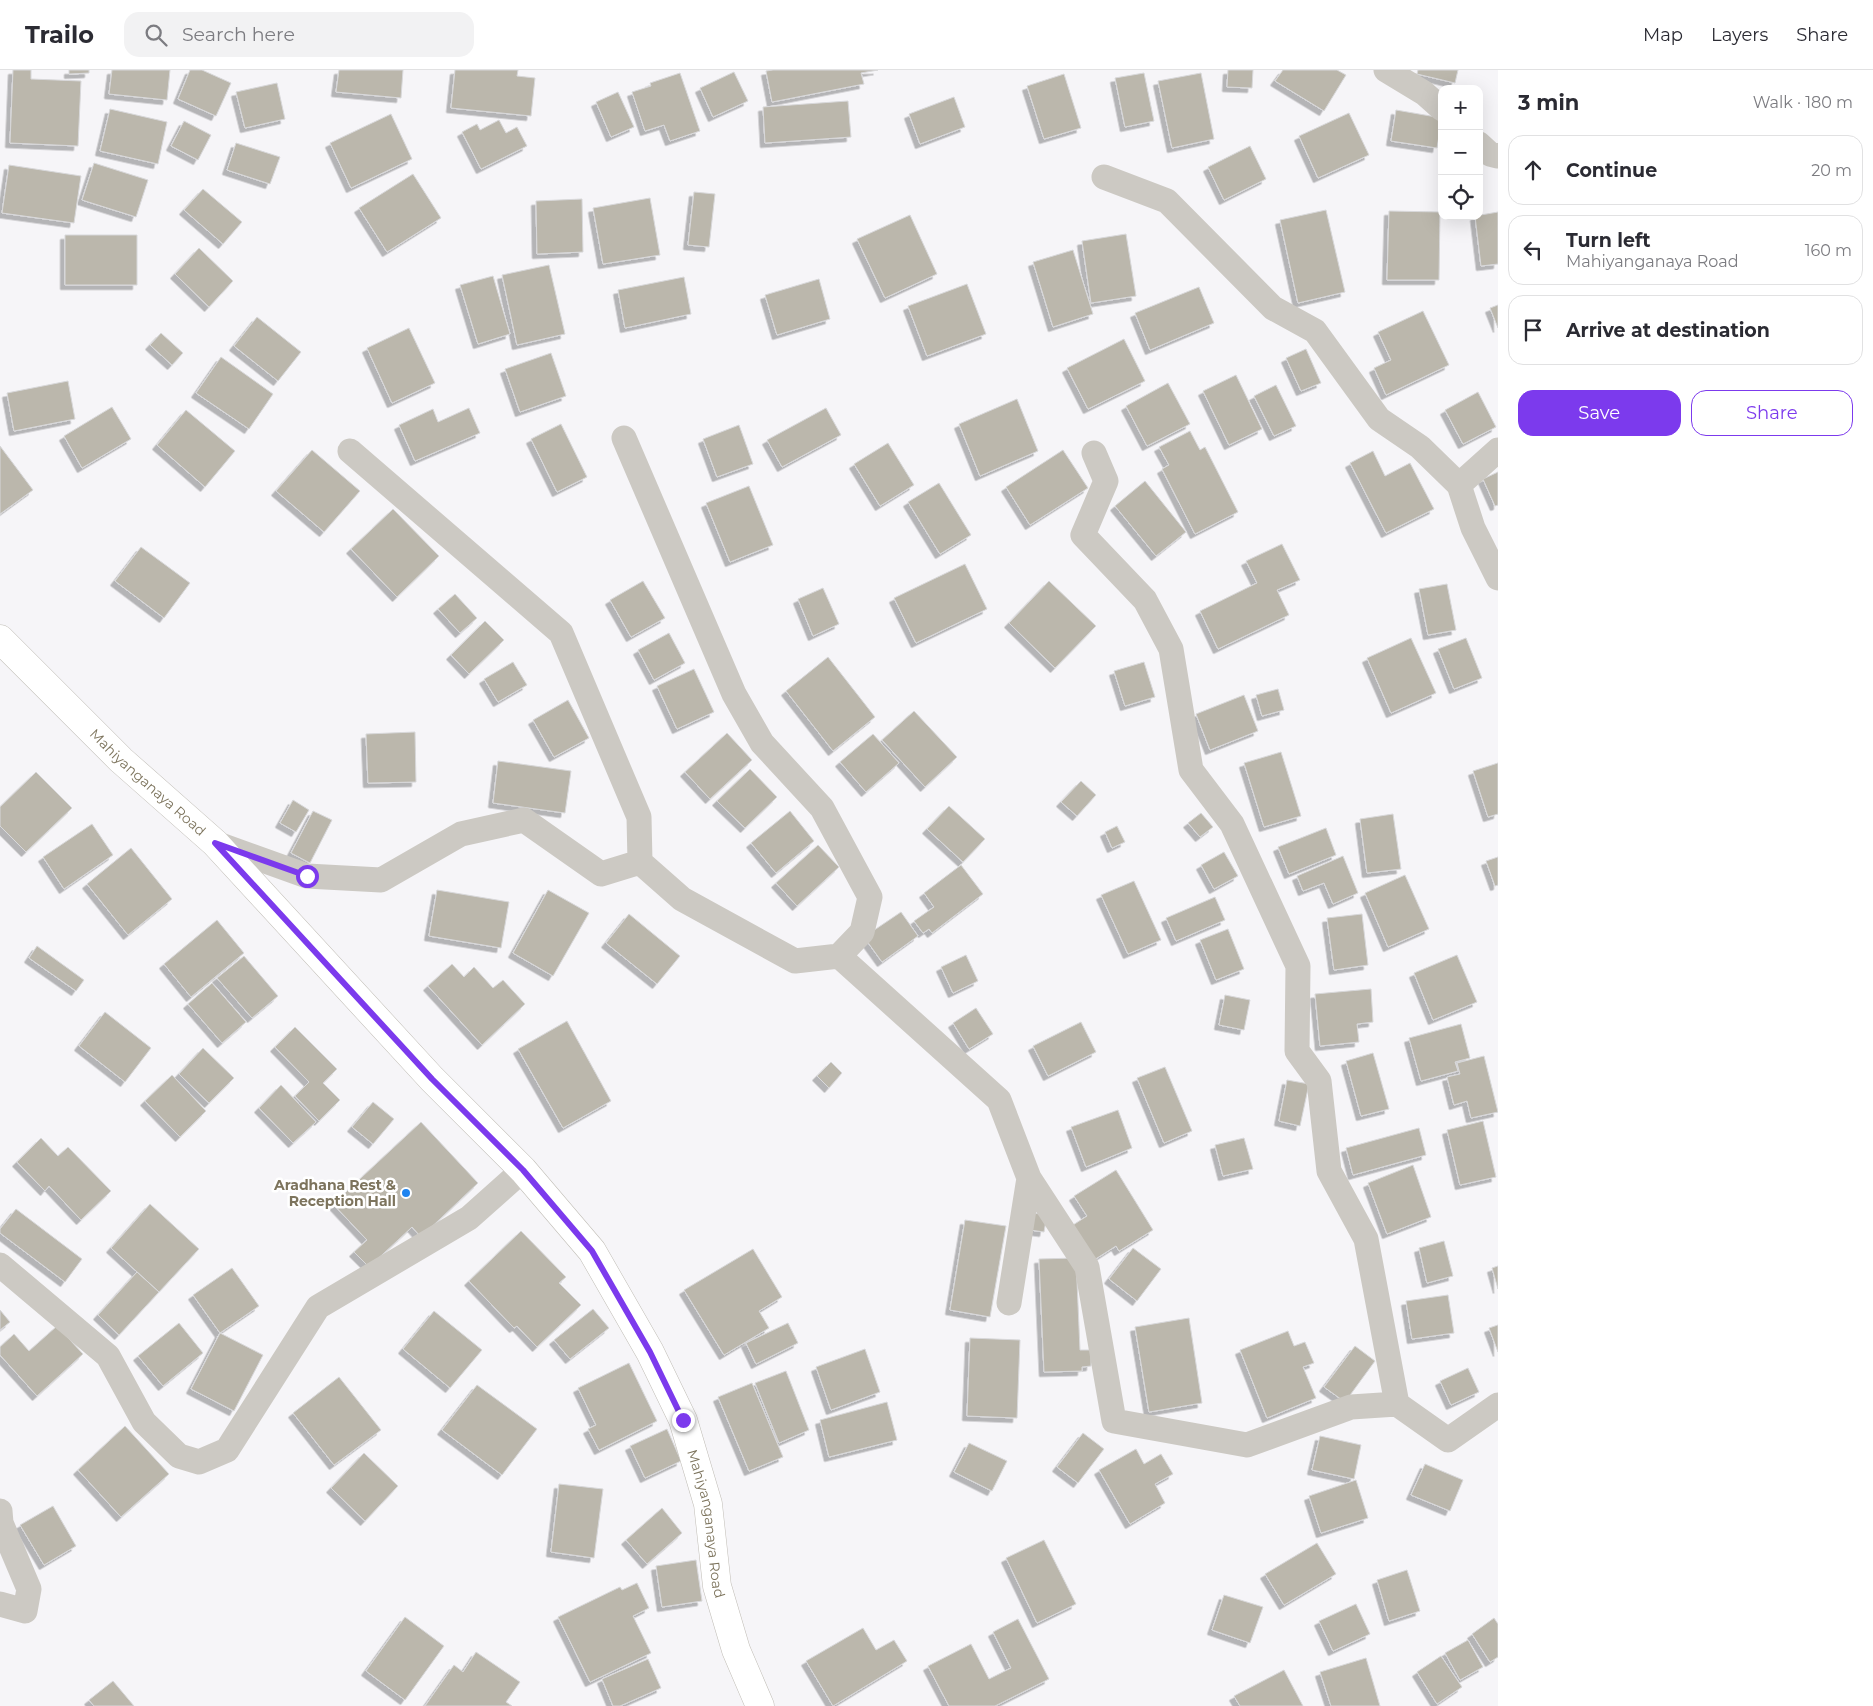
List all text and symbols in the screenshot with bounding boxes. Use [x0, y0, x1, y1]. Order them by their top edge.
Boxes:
search box [124, 12, 474, 57]
text: Trailo [25, 20, 94, 49]
icon: search [142, 21, 170, 49]
text: Search here [182, 23, 295, 46]
text: Map [1643, 24, 1683, 46]
text: Layers [1711, 24, 1768, 46]
text: Share [1796, 24, 1848, 46]
map controls [1438, 85, 1483, 220]
button: + [1438, 85, 1483, 130]
text: 3 min [1518, 90, 1579, 115]
text: Walk · 180 m [1753, 93, 1853, 112]
button: − [1438, 130, 1483, 175]
icon: ahead [1519, 156, 1547, 184]
text: Continue [1566, 159, 1657, 182]
text: 20 m [1811, 161, 1852, 180]
button: locate [1438, 175, 1483, 220]
text: Turn left [1566, 229, 1651, 252]
icon: left [1519, 236, 1547, 264]
text: 160 m [1805, 241, 1852, 260]
text: Mahiyanganaya Road [1566, 252, 1739, 271]
icon: arrive [1519, 316, 1547, 344]
text: Arrive at destination [1566, 319, 1770, 342]
button: Save [1518, 390, 1681, 436]
button: Share [1691, 390, 1853, 436]
street label: Mahiyanganaya Road [86, 725, 210, 840]
route start [296, 865, 319, 888]
place label: Aradhana Rest & Reception Hall [273, 1176, 396, 1210]
marker: Aradhana Rest & Reception Hall [400, 1187, 412, 1199]
route end [672, 1409, 695, 1432]
street label: Mahiyanganaya Road [683, 1447, 729, 1600]

